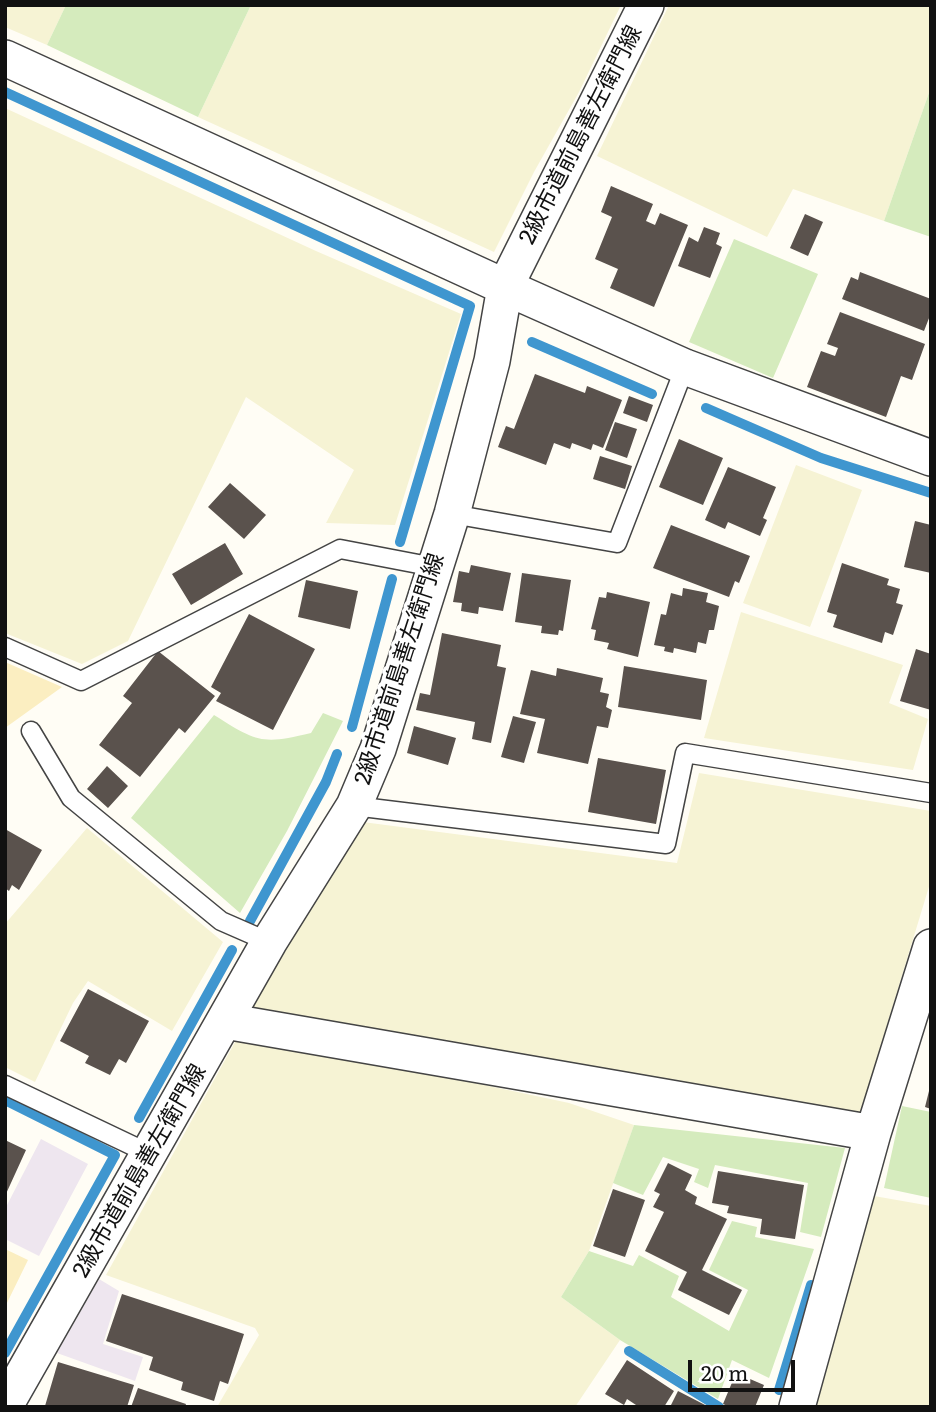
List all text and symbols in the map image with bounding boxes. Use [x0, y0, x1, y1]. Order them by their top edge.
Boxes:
street label: 2級市道前島善左衛門線 [514, 21, 648, 249]
street label: 2級市道前島善左衛門線 [350, 550, 450, 788]
street label: 2級市道前島善左衛門線 [68, 1059, 212, 1283]
scale bar [691, 1346, 798, 1390]
text: 20 m [701, 1356, 748, 1387]

